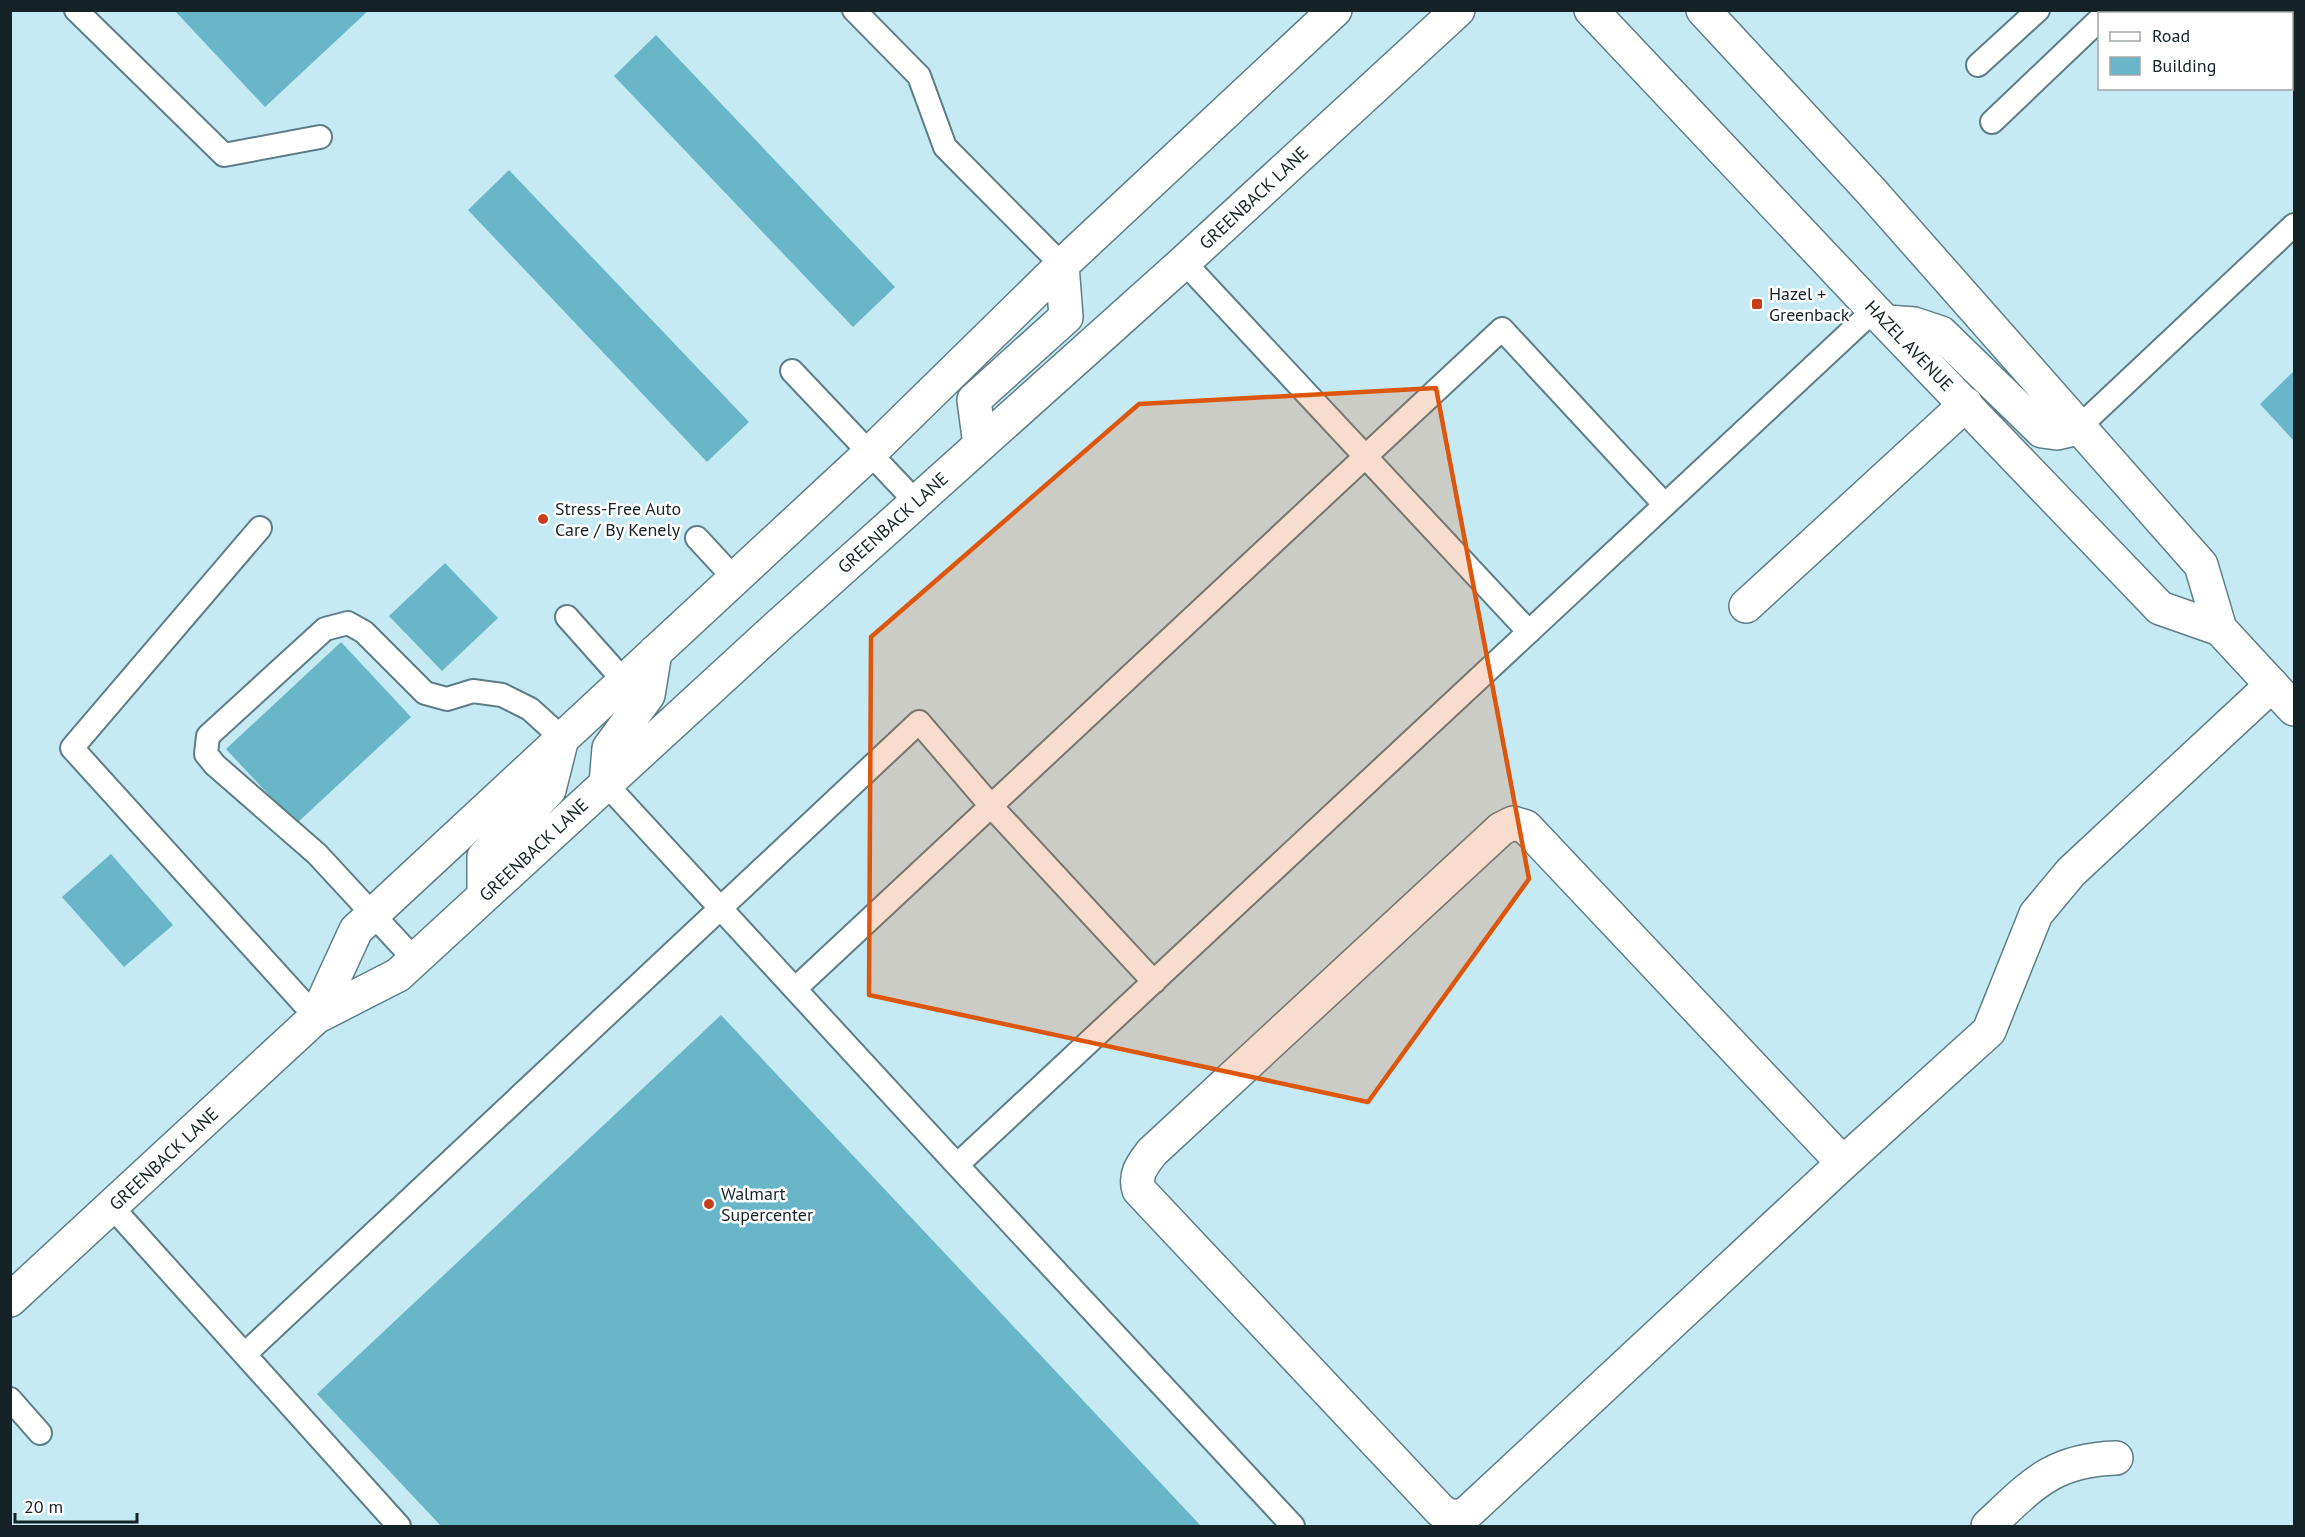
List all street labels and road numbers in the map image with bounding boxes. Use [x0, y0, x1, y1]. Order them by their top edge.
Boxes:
street label: GREENBACK LANE [1194, 141, 1313, 254]
street label: HAZEL AVENUE [1860, 295, 1959, 396]
street label: GREENBACK LANE [833, 467, 953, 578]
street label: GREENBACK LANE [474, 793, 593, 906]
street label: GREENBACK LANE [104, 1102, 223, 1215]

